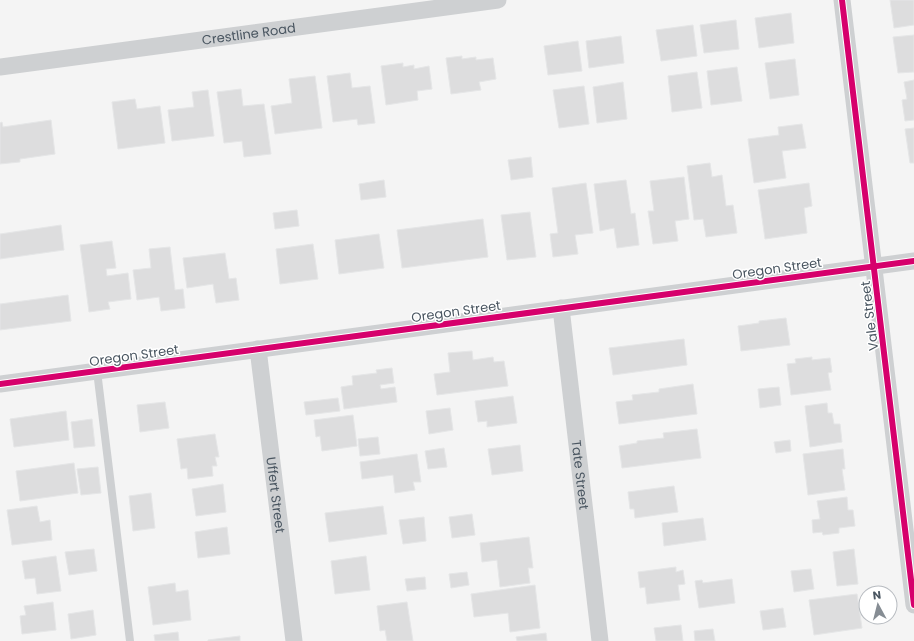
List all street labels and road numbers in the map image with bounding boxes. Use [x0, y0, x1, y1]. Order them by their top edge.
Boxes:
street label: Crestline Road [201, 18, 297, 50]
street label: Oregon Street [731, 253, 823, 284]
street label: Vale Street [856, 280, 883, 352]
street label: Oregon Street [410, 296, 502, 327]
street label: Oregon Street [88, 340, 180, 371]
street label: Tate Street [567, 439, 594, 511]
street label: Uffert Street [261, 456, 290, 534]

